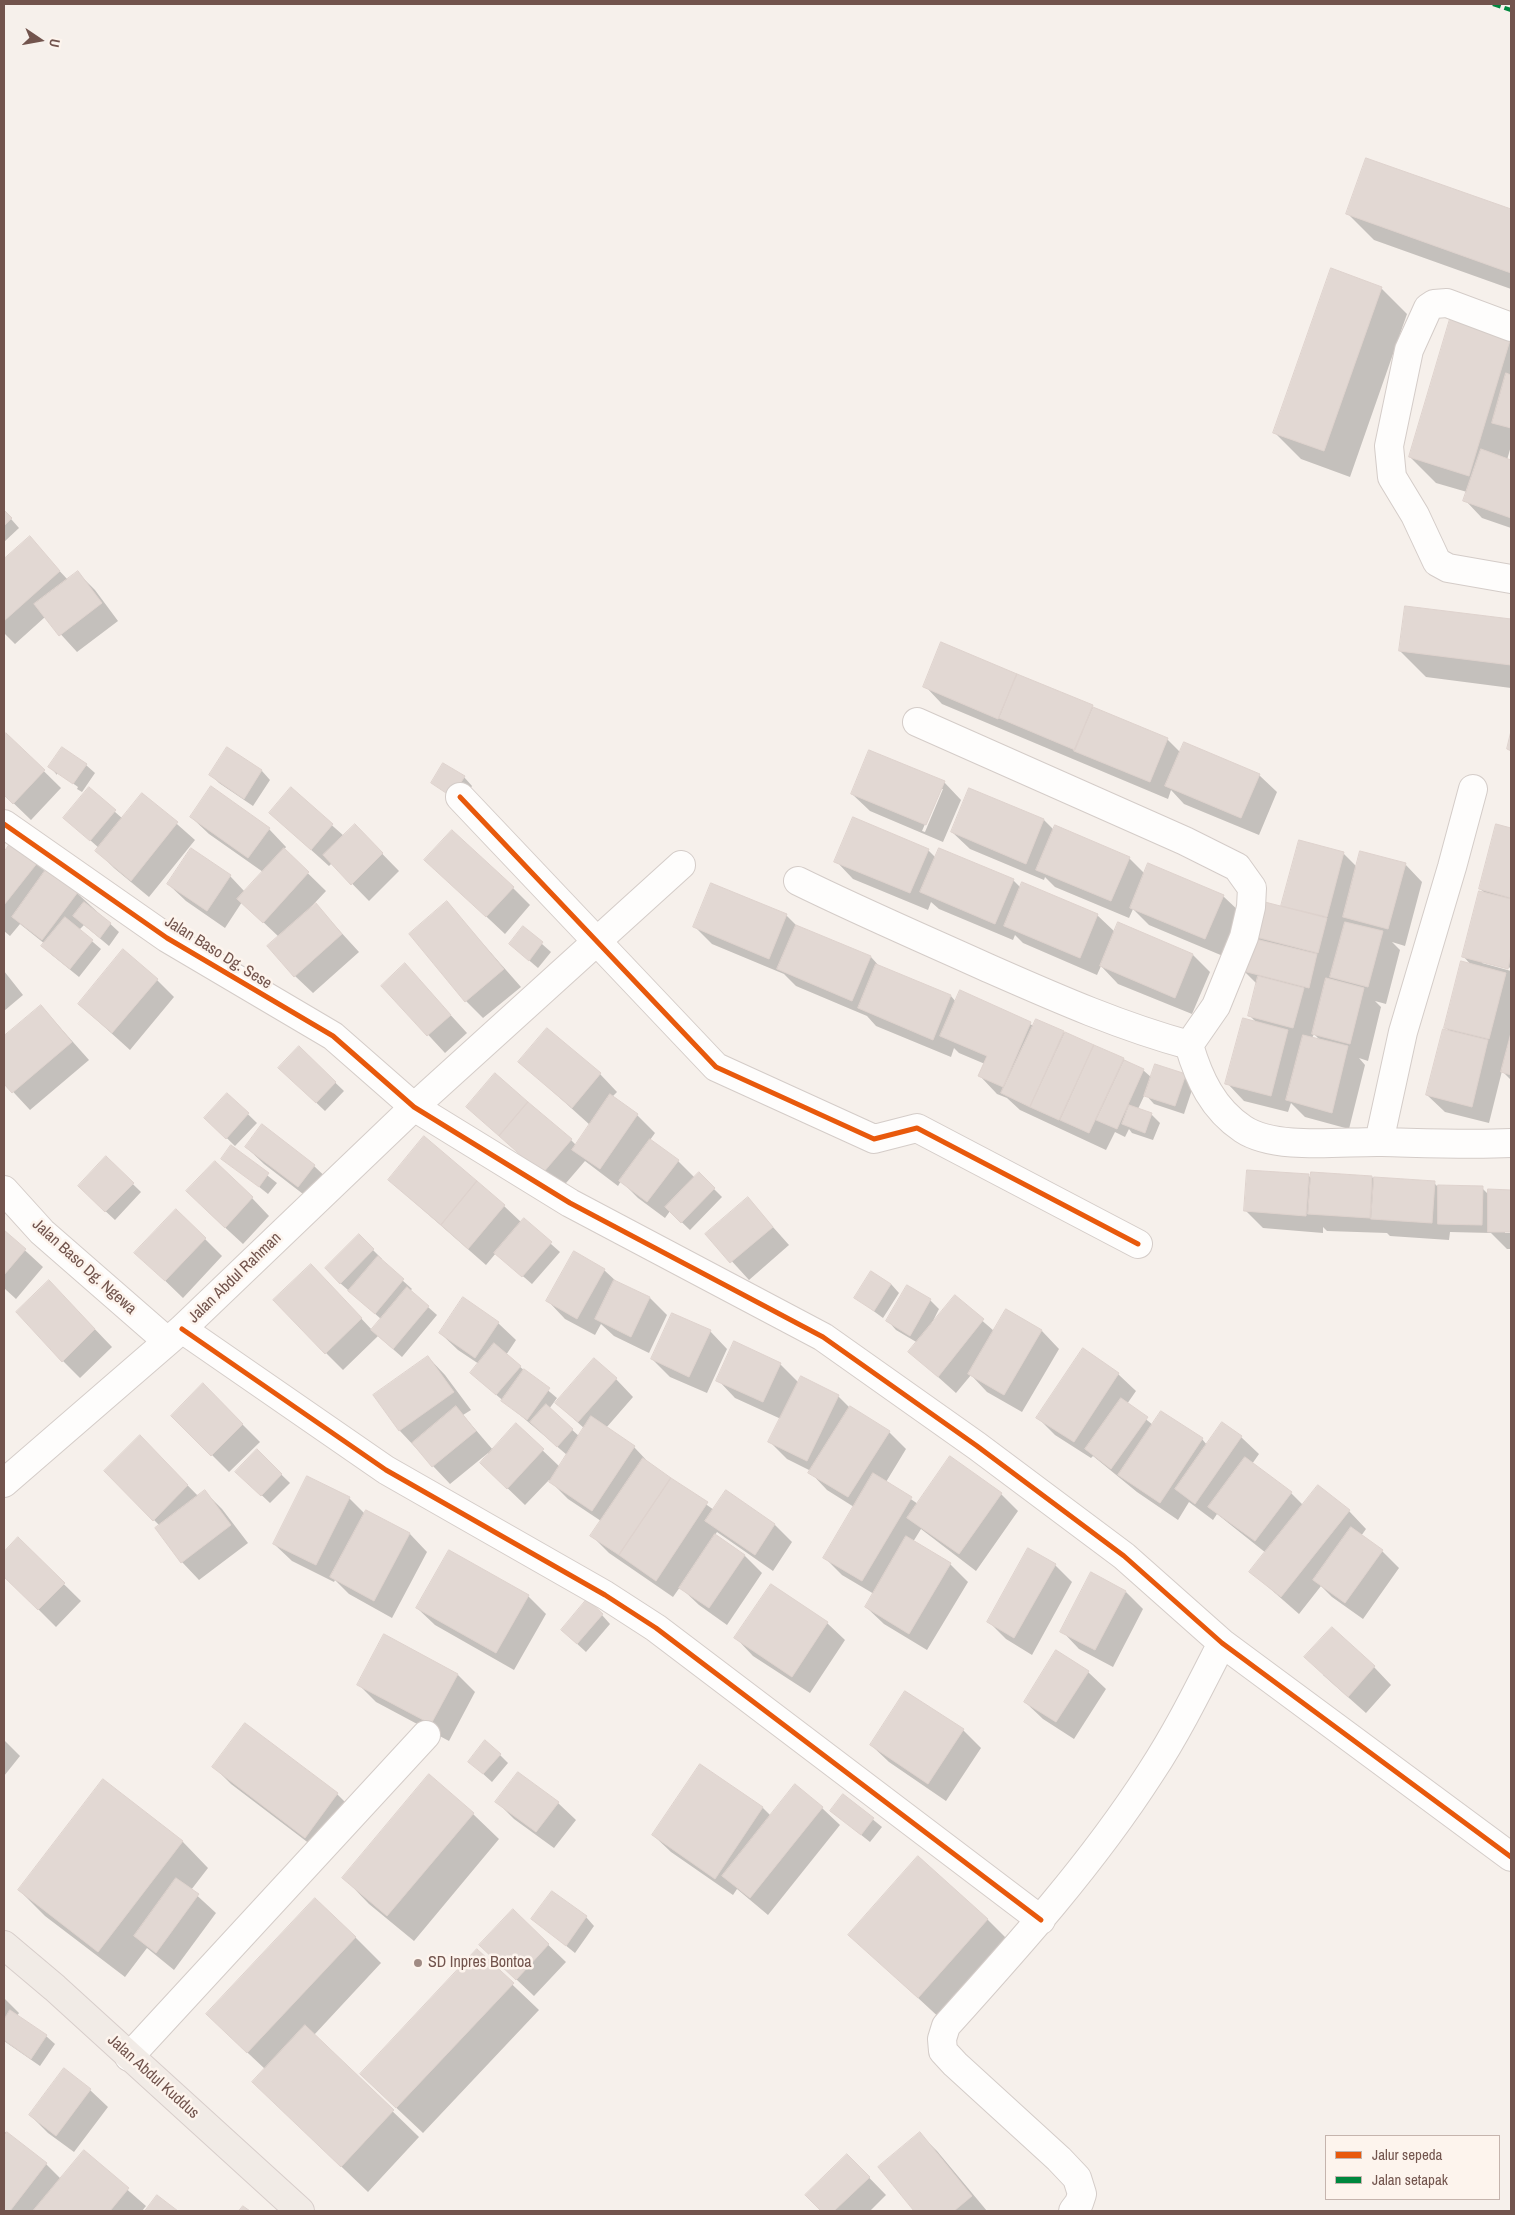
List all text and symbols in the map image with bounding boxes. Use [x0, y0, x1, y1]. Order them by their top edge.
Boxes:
north arrow [15, 15, 65, 65]
text: U [45, 37, 64, 49]
street label: Jalan Baso Dg. Sese [161, 912, 275, 994]
street label: Jalan Baso Dg. Ngewa [28, 1215, 140, 1319]
street label: Jalan Abdul Rahman [185, 1229, 285, 1327]
place label: SD Inpres Bontoa [428, 1953, 532, 1973]
marker: SD Inpres Bontoa [412, 1957, 424, 1969]
street label: Jalan Abdul Kuddus [103, 2031, 203, 2123]
legend [1325, 2135, 1500, 2200]
text: Jalur sepeda [1372, 2144, 1442, 2165]
text: Jalan setapak [1372, 2169, 1448, 2190]

